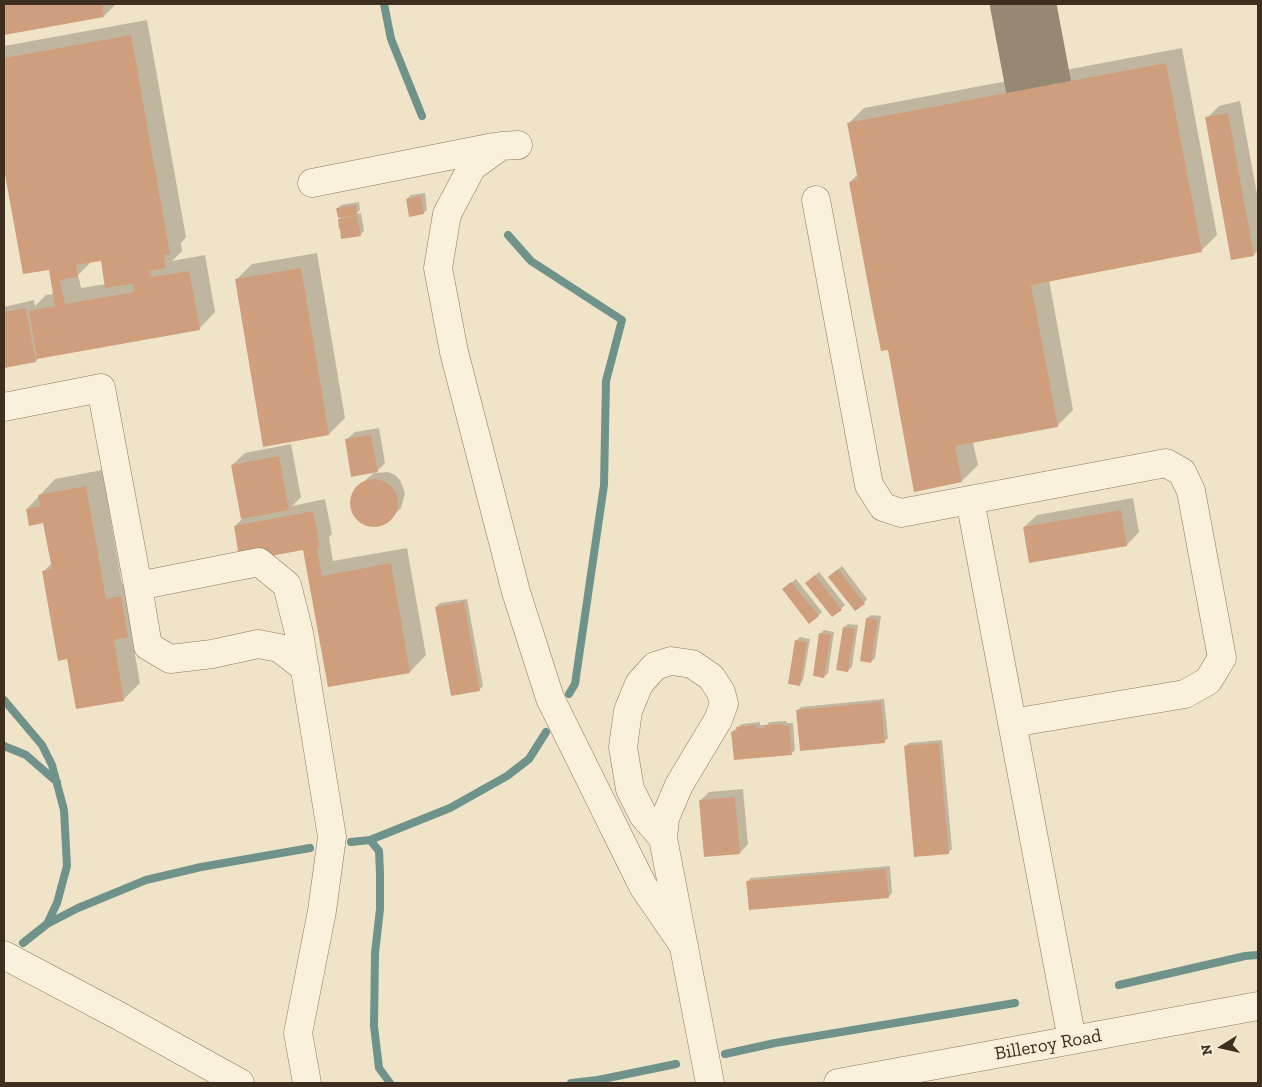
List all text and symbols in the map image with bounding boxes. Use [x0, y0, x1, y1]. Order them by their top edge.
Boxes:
north arrow [1197, 1022, 1247, 1072]
street label: Billeroy Road [993, 1024, 1103, 1066]
text: N [1197, 1043, 1216, 1056]

